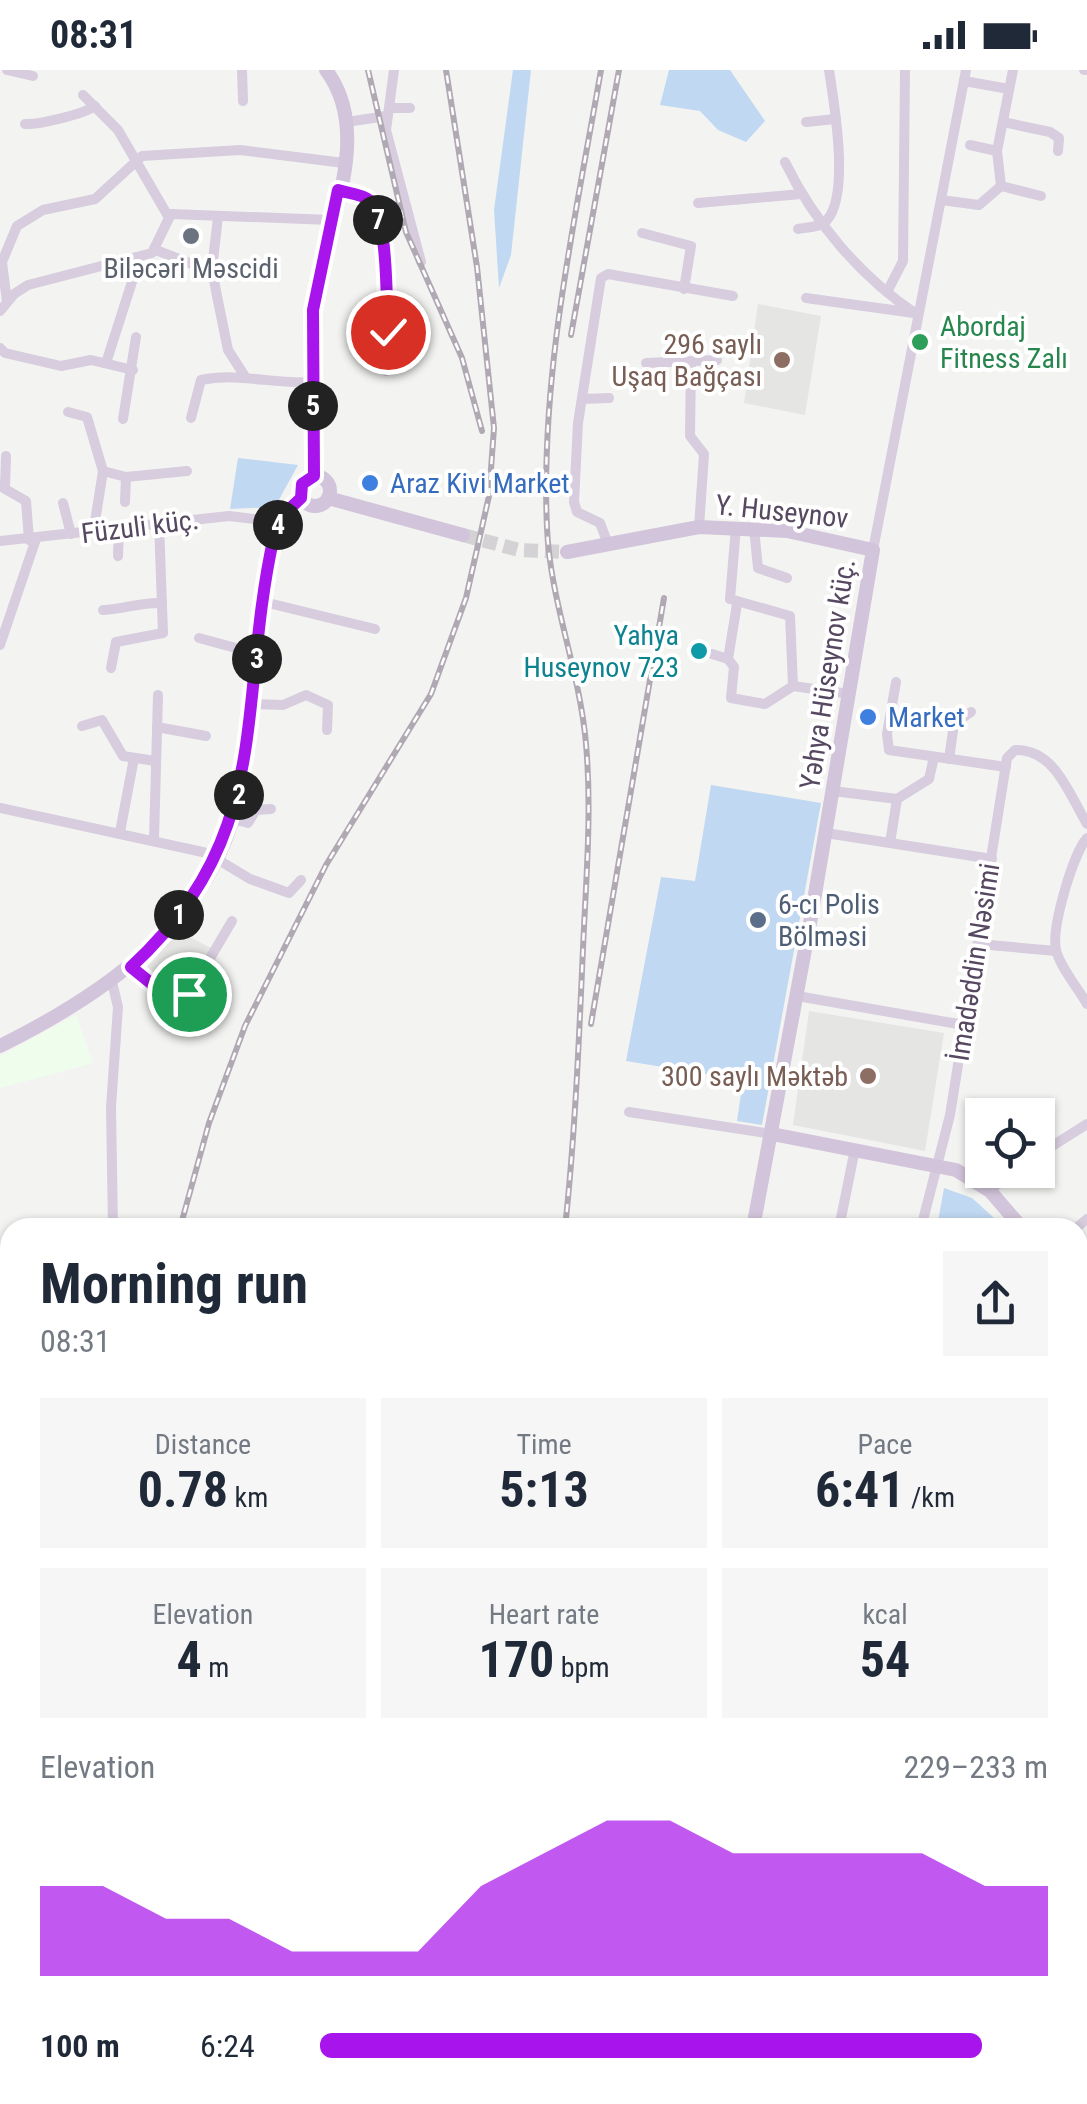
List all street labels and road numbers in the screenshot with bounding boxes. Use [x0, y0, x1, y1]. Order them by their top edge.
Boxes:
street label: Y. Huseynov [714, 488, 850, 535]
street label: Füzuli küç. [79, 503, 201, 550]
street label: Yəhya Hüseynov küç. [793, 556, 862, 792]
street label: İmadəddin Nəsimi [943, 861, 1006, 1063]

